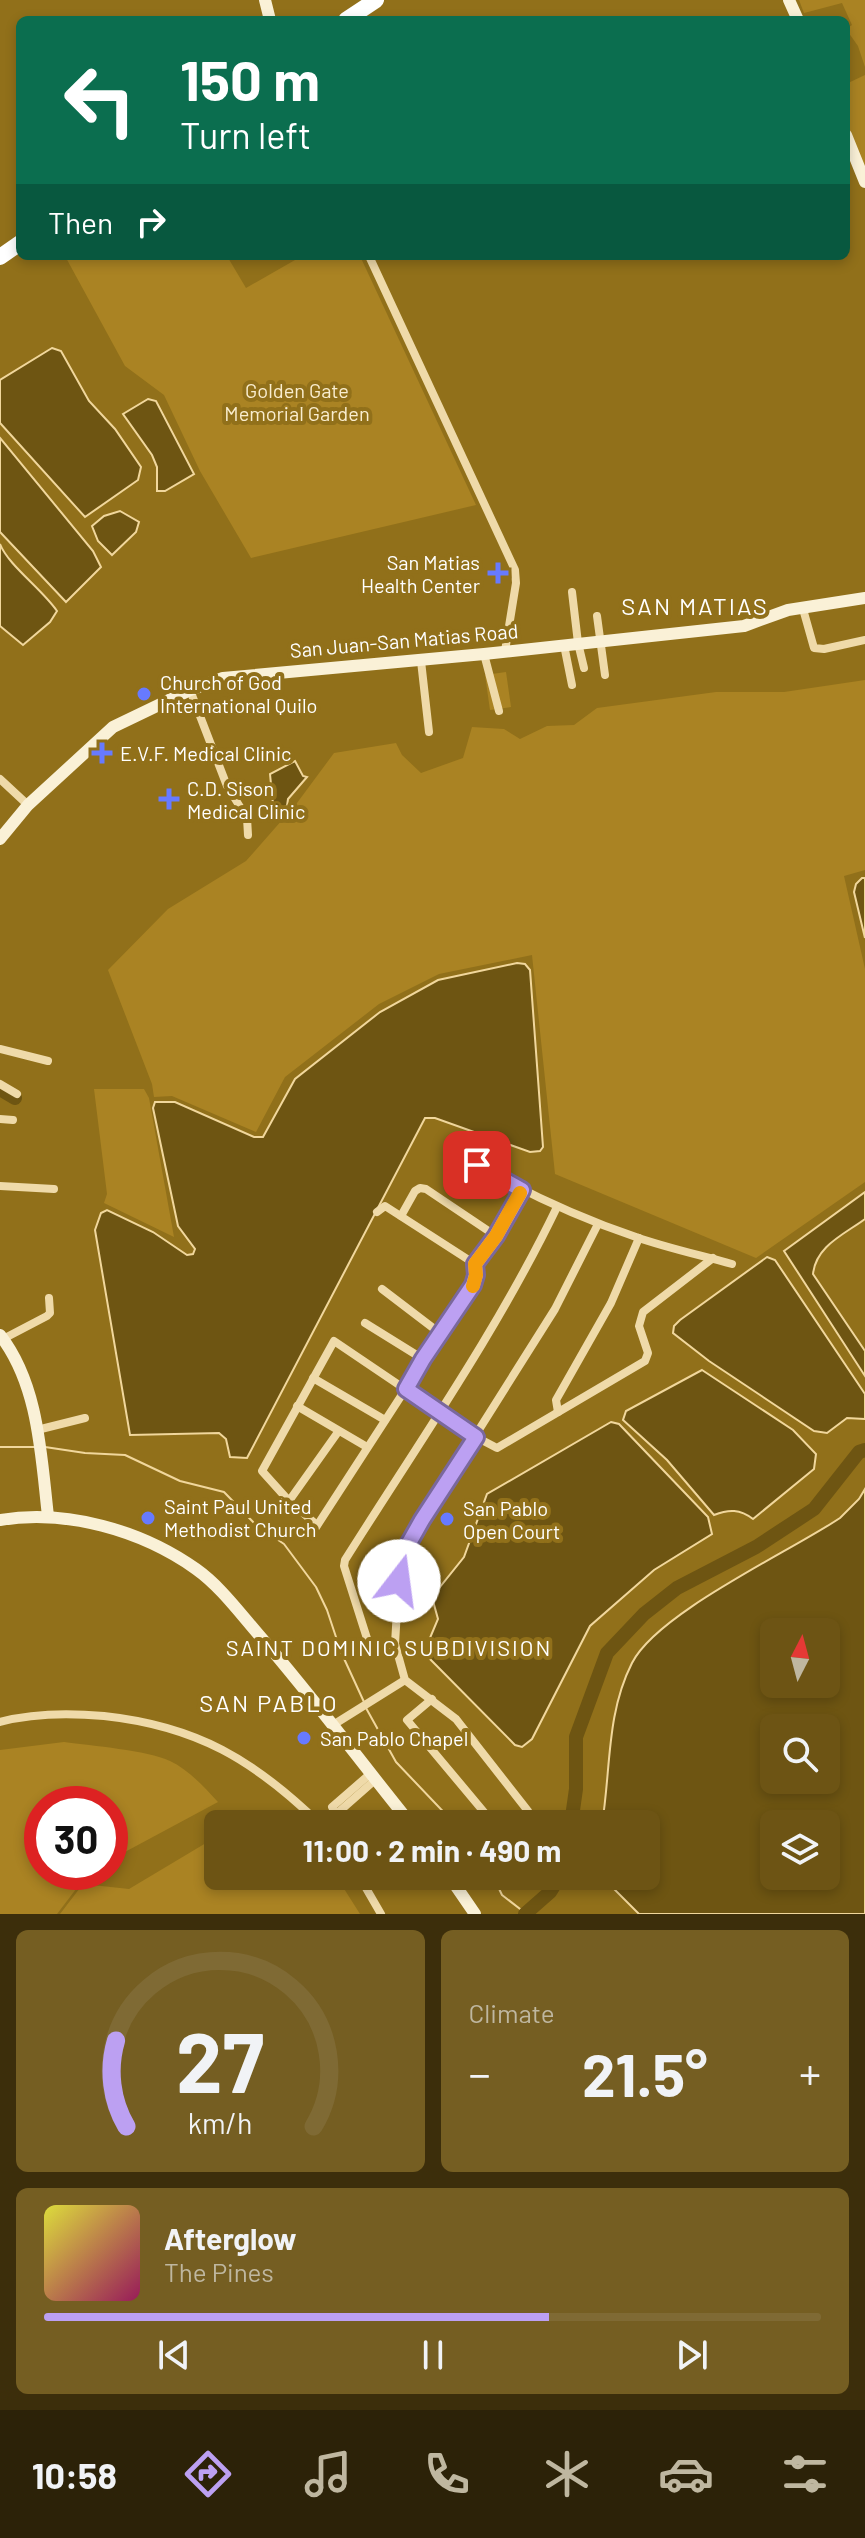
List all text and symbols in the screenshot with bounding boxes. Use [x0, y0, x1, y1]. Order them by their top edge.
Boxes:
text: 150 m [180, 45, 320, 112]
icon: left [48, 48, 152, 152]
text: Turn left [180, 113, 311, 156]
icon: right [129, 200, 173, 244]
text: Then [48, 204, 113, 240]
park label: Golden Gate Memorial Garden [224, 378, 370, 425]
place label: San Matias Health Center [361, 550, 480, 597]
marker: San Matias Health Center [487, 562, 509, 584]
district label: SAN MATIAS [621, 591, 769, 620]
street label: San Juan-San Matias Road [289, 618, 519, 662]
place label: Church of God International Quilo [160, 670, 318, 717]
marker: Church of God International Quilo [135, 685, 153, 703]
place label: E.V.F. Medical Clinic [120, 741, 291, 765]
marker: E.V.F. Medical Clinic [91, 742, 113, 764]
place label: C.D. Sison Medical Clinic [187, 776, 305, 823]
marker: C.D. Sison Medical Clinic [158, 788, 180, 810]
pin [443, 1131, 511, 1199]
icon: arrive [455, 1143, 499, 1187]
place label: Saint Paul United Methodist Church [164, 1494, 317, 1541]
place label: San Pablo Open Court [463, 1496, 560, 1543]
marker: Saint Paul United Methodist Church [139, 1509, 157, 1527]
marker: San Pablo Open Court [438, 1510, 456, 1528]
position arrow [357, 1539, 441, 1623]
north arrow [760, 1618, 840, 1698]
map controls [760, 1618, 840, 1890]
district label: SAINT DOMINIC SUBDIVISION [226, 1634, 552, 1660]
district label: SAN PABLO [199, 1688, 339, 1717]
button: search [760, 1714, 840, 1794]
place label: San Pablo Chapel [320, 1726, 468, 1750]
marker: San Pablo Chapel [295, 1729, 313, 1747]
speed limit sign: 30 [24, 1786, 128, 1890]
button: layers [760, 1810, 840, 1890]
text: 11:00 · 2 min · 490 m [303, 1832, 561, 1868]
text: Climate [469, 1997, 555, 2028]
text: 27 [176, 2010, 264, 2110]
text: 21.5° [582, 2037, 708, 2109]
text: − [469, 2046, 491, 2099]
text: + [799, 2046, 821, 2099]
text: km/h [188, 2105, 253, 2140]
text: Afterglow [164, 2220, 297, 2256]
text: The Pines [164, 2256, 274, 2287]
icon: previous [152, 2333, 196, 2377]
icon: pause [411, 2333, 455, 2377]
icon: next [670, 2333, 714, 2377]
icon: directions [180, 2446, 236, 2502]
icon: music [300, 2446, 356, 2502]
icon: phone [419, 2446, 475, 2502]
icon: climate [539, 2446, 595, 2502]
icon: car [658, 2446, 714, 2502]
icon: filters [777, 2446, 833, 2502]
text: 10:58 [32, 2453, 117, 2496]

